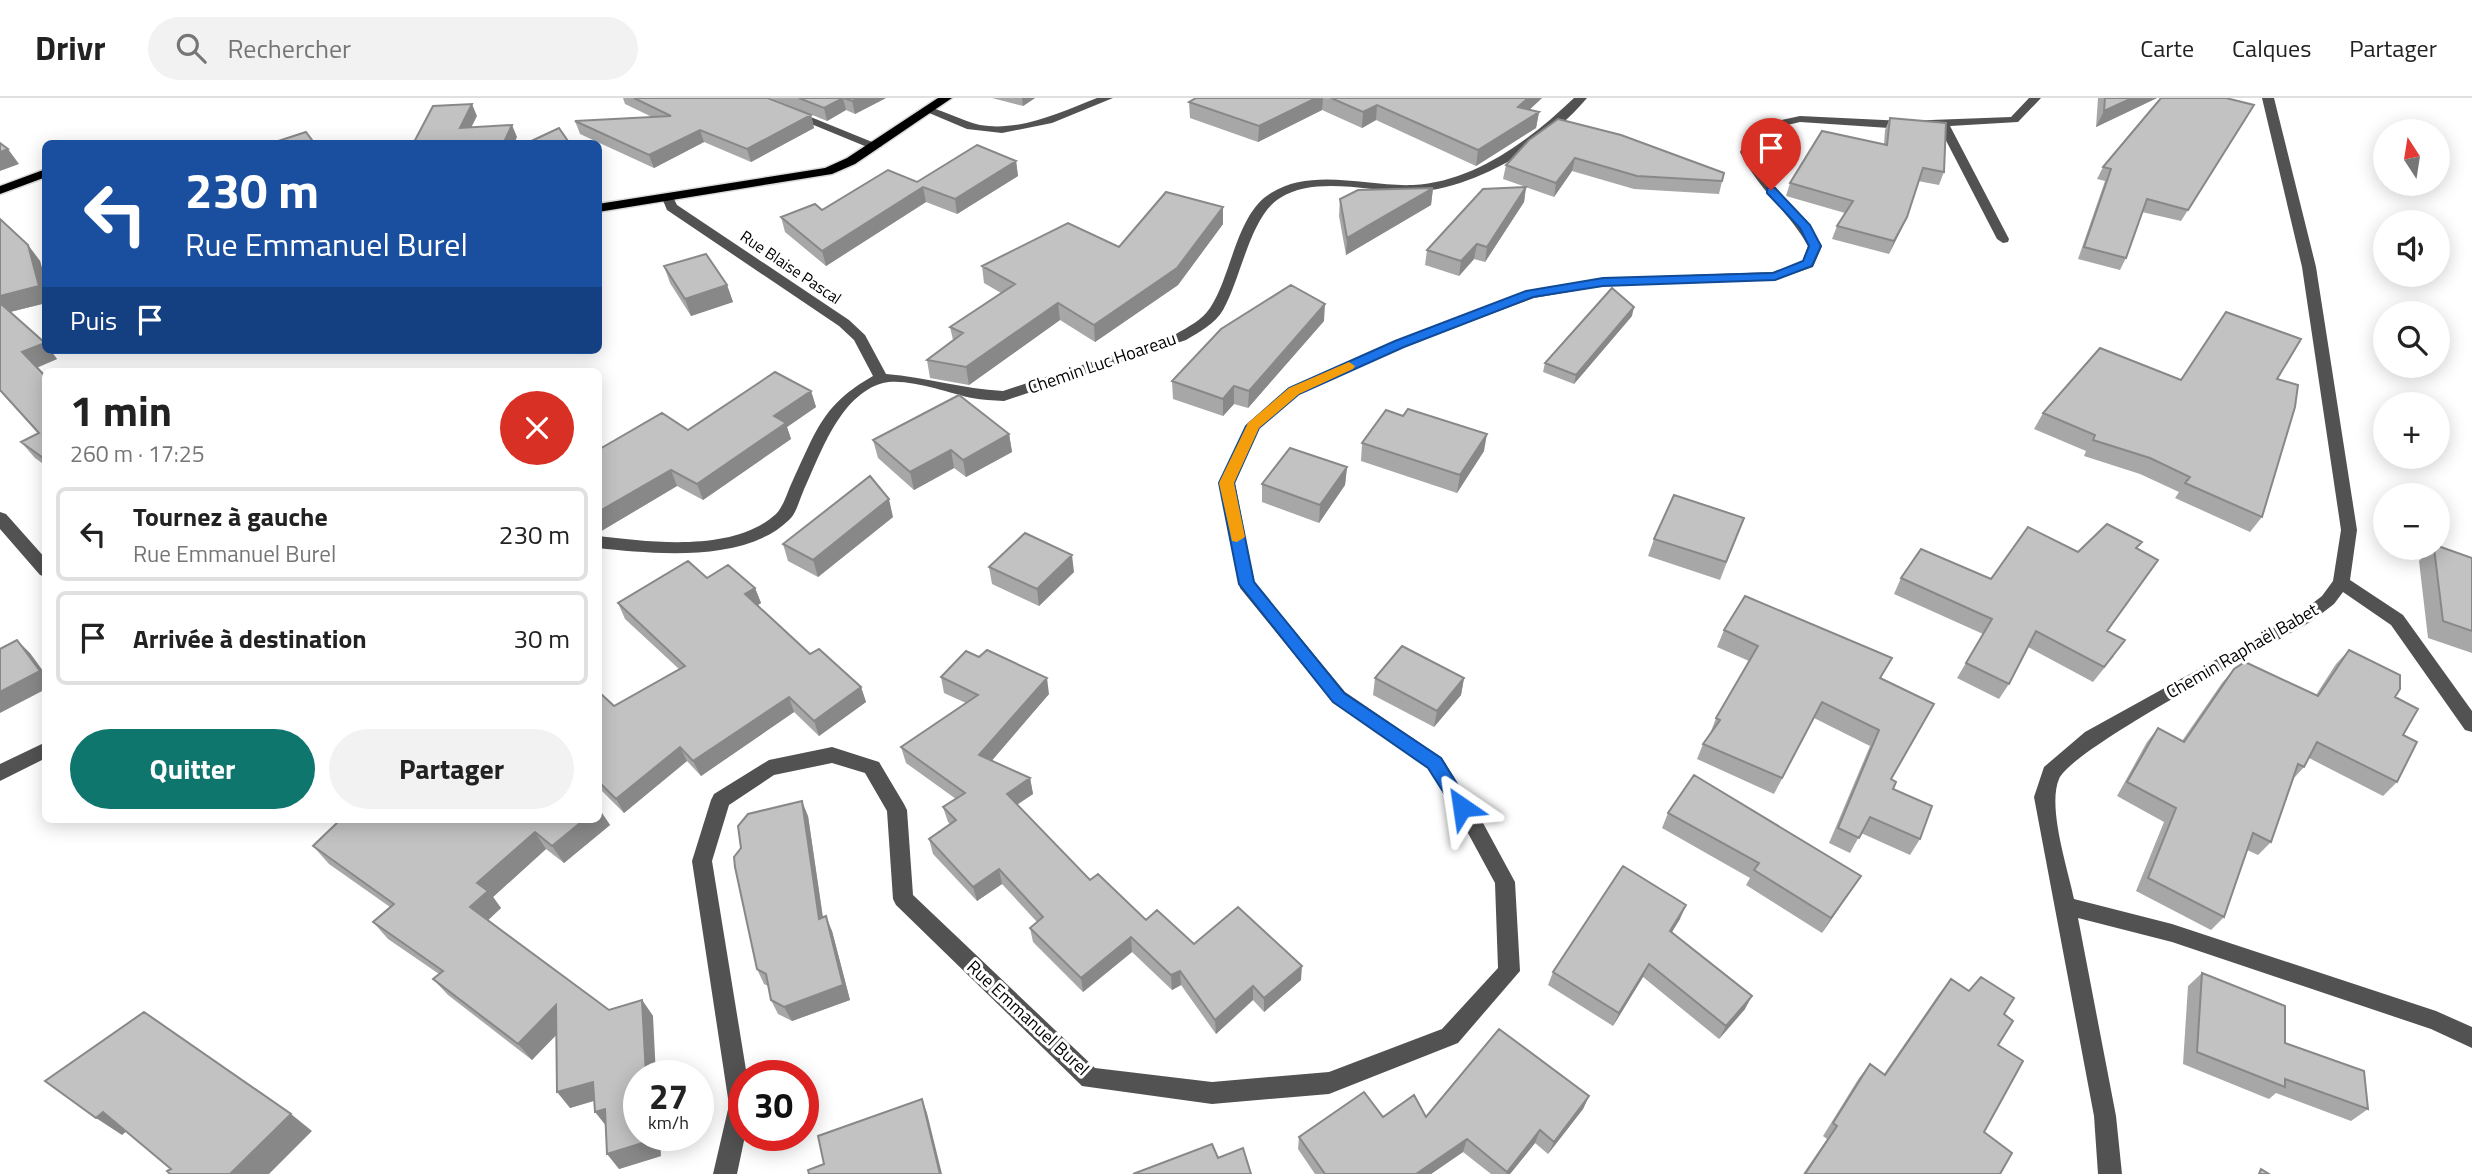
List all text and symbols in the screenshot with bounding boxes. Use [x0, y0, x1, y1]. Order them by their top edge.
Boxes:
search box [148, 17, 638, 80]
text: Drivr [35, 23, 106, 73]
icon: search [172, 29, 210, 67]
text: Rechercher [228, 29, 351, 68]
text: Carte [2140, 30, 2194, 66]
text: Calques [2232, 30, 2311, 66]
text: Partager [2349, 30, 2437, 66]
pin [1741, 118, 1801, 190]
north arrow [2373, 119, 2450, 196]
map controls [2373, 119, 2450, 560]
icon: arrive [1752, 129, 1790, 167]
text: 230 m [185, 152, 319, 227]
icon: left [70, 168, 161, 259]
button: sound [2373, 210, 2450, 287]
text: Rue Emmanuel Burel [185, 220, 468, 268]
street label: Rue Blaise Pascal [736, 224, 846, 310]
text: Puis [70, 301, 117, 340]
icon: arrive [131, 301, 169, 339]
button: search [2373, 301, 2450, 378]
street label: Chemin Luc Hoareau [1024, 324, 1180, 401]
text: 1 min [70, 378, 172, 442]
button: close [500, 391, 574, 465]
button: + [2373, 392, 2450, 469]
text: 260 m · 17:25 [70, 436, 205, 471]
button: − [2373, 483, 2450, 560]
text: Tournez à gauche [133, 497, 328, 536]
icon: left [74, 515, 112, 553]
text: 230 m [499, 515, 570, 554]
text: Rue Emmanuel Burel [133, 536, 336, 571]
street label: Chemin Raphaël Babet [2161, 596, 2323, 705]
icon: arrive [74, 619, 112, 657]
text: Arrivée à destination [133, 619, 367, 658]
text: 30 m [513, 619, 570, 658]
button: Quitter [70, 729, 315, 809]
button: Partager [329, 729, 574, 809]
position arrow [1425, 770, 1499, 844]
street label: Rue Emmanuel Burel [961, 954, 1096, 1082]
speed limit sign: 30 [728, 1060, 819, 1151]
text: 27 [649, 1069, 688, 1123]
text: km/h [648, 1109, 689, 1136]

